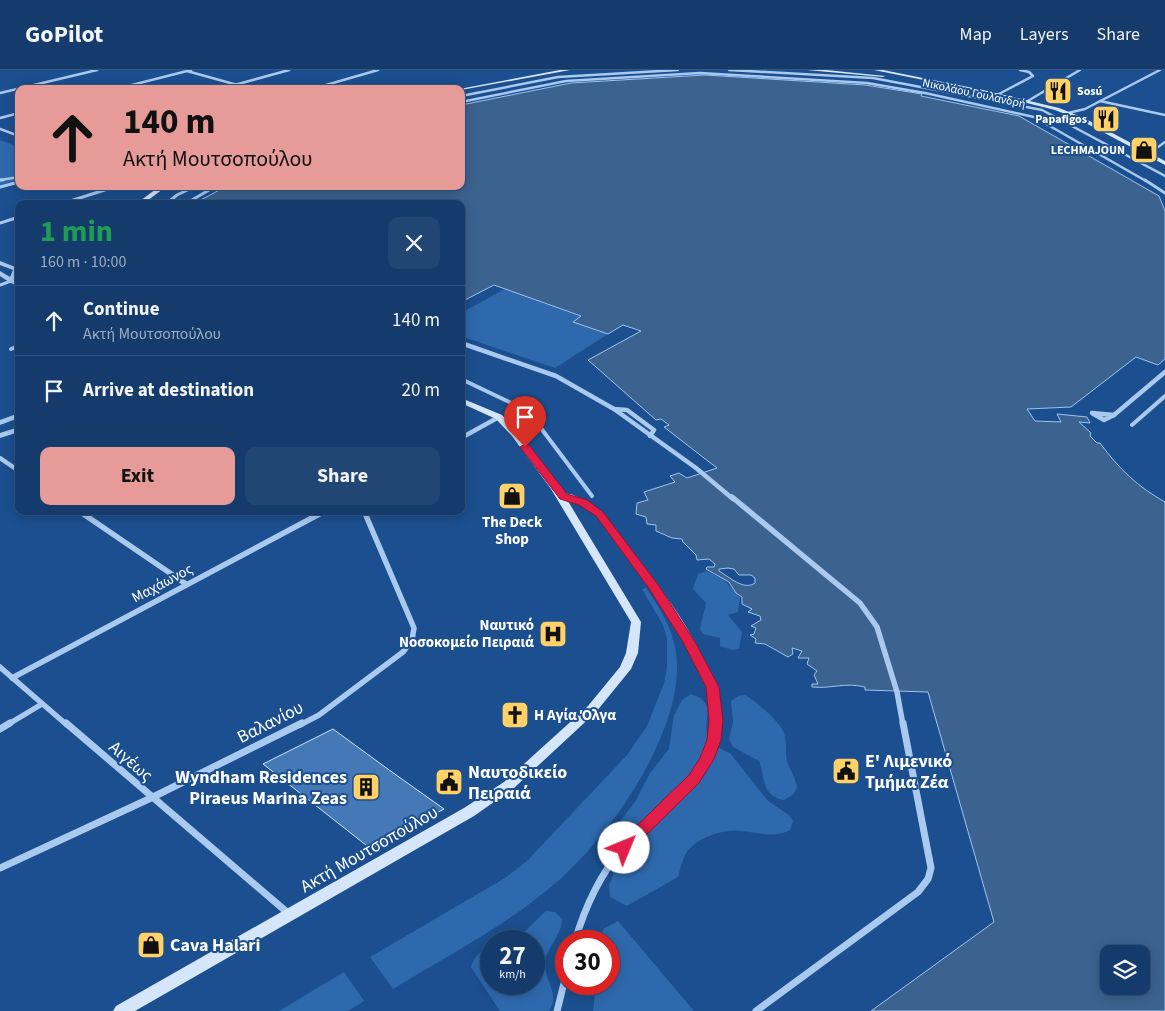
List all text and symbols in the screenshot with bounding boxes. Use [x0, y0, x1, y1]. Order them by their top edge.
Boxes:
text: GoPilot [25, 17, 103, 52]
text: Map [960, 22, 992, 47]
text: Layers [1020, 22, 1069, 47]
text: Share [1097, 22, 1140, 47]
street label: Νικολάου Γουλανδρή [921, 74, 1027, 113]
restaurant icon: Sosú [1043, 76, 1073, 106]
place label: Sosú [1077, 83, 1103, 100]
text: 140 m [123, 97, 215, 147]
restaurant icon: Papafigos [1091, 104, 1121, 134]
icon: ahead [40, 105, 105, 170]
place label: Papafigos [1035, 111, 1087, 128]
shop icon: LECHMAJOUN [1129, 135, 1159, 165]
place label: LECHMAJOUN [1051, 142, 1125, 159]
text: Ακτή Μουτσοπούλου [123, 143, 313, 175]
text: 1 min [40, 210, 113, 253]
button: close [388, 217, 440, 269]
text: 160 m · 10:00 [40, 251, 127, 273]
text: Continue [83, 296, 160, 323]
icon: ahead [40, 307, 68, 335]
text: 140 m [392, 307, 440, 334]
text: Ακτή Μουτσοπούλου [83, 323, 221, 345]
icon: arrive [40, 377, 68, 405]
text: Arrive at destination [83, 377, 254, 404]
text: 20 m [402, 377, 440, 404]
pin [504, 396, 546, 447]
icon: arrive [511, 403, 539, 431]
button: Exit [40, 447, 235, 505]
button: Share [245, 447, 440, 505]
shop icon: The Deck Shop [497, 481, 527, 511]
place label: The Deck Shop [482, 512, 543, 550]
street label: Μαχάωνος [128, 558, 197, 608]
place label: Ναυτικό Νοσοκομείο Πειραιά [399, 615, 534, 653]
hospital icon: Ναυτικό Νοσοκομείο Πειραιά [538, 619, 568, 649]
street label: Βαλανίου [233, 695, 308, 750]
church icon: Η Αγία Όλγα [500, 700, 530, 730]
place label: Η Αγία Όλγα [534, 705, 616, 726]
street label: Αιγέως [103, 735, 158, 788]
place label: Ε' Λιμενικό Τμήμα Ζέα [865, 749, 952, 795]
public building icon: Ε' Λιμενικό Τμήμα Ζέα [831, 756, 861, 786]
place label: Ναυτοδικείο Πειραιά [468, 760, 567, 806]
place label: Wyndham Residences Piraeus Marina Zeas [175, 765, 347, 811]
public building icon: Ναυτοδικείο Πειραιά [434, 767, 464, 797]
building icon: Wyndham Residences Piraeus Marina Zeas [351, 772, 381, 802]
street label: Ακτή Μουτσοπούλου [296, 800, 443, 899]
position arrow [597, 821, 649, 873]
shop icon: Cava Halari [136, 930, 166, 960]
speed limit sign: 30 [555, 930, 620, 995]
place label: Cava Halari [170, 933, 261, 958]
text: 27 [499, 938, 526, 974]
map controls [1100, 945, 1150, 995]
button: layers [1100, 945, 1150, 995]
text: km/h [499, 966, 526, 983]

